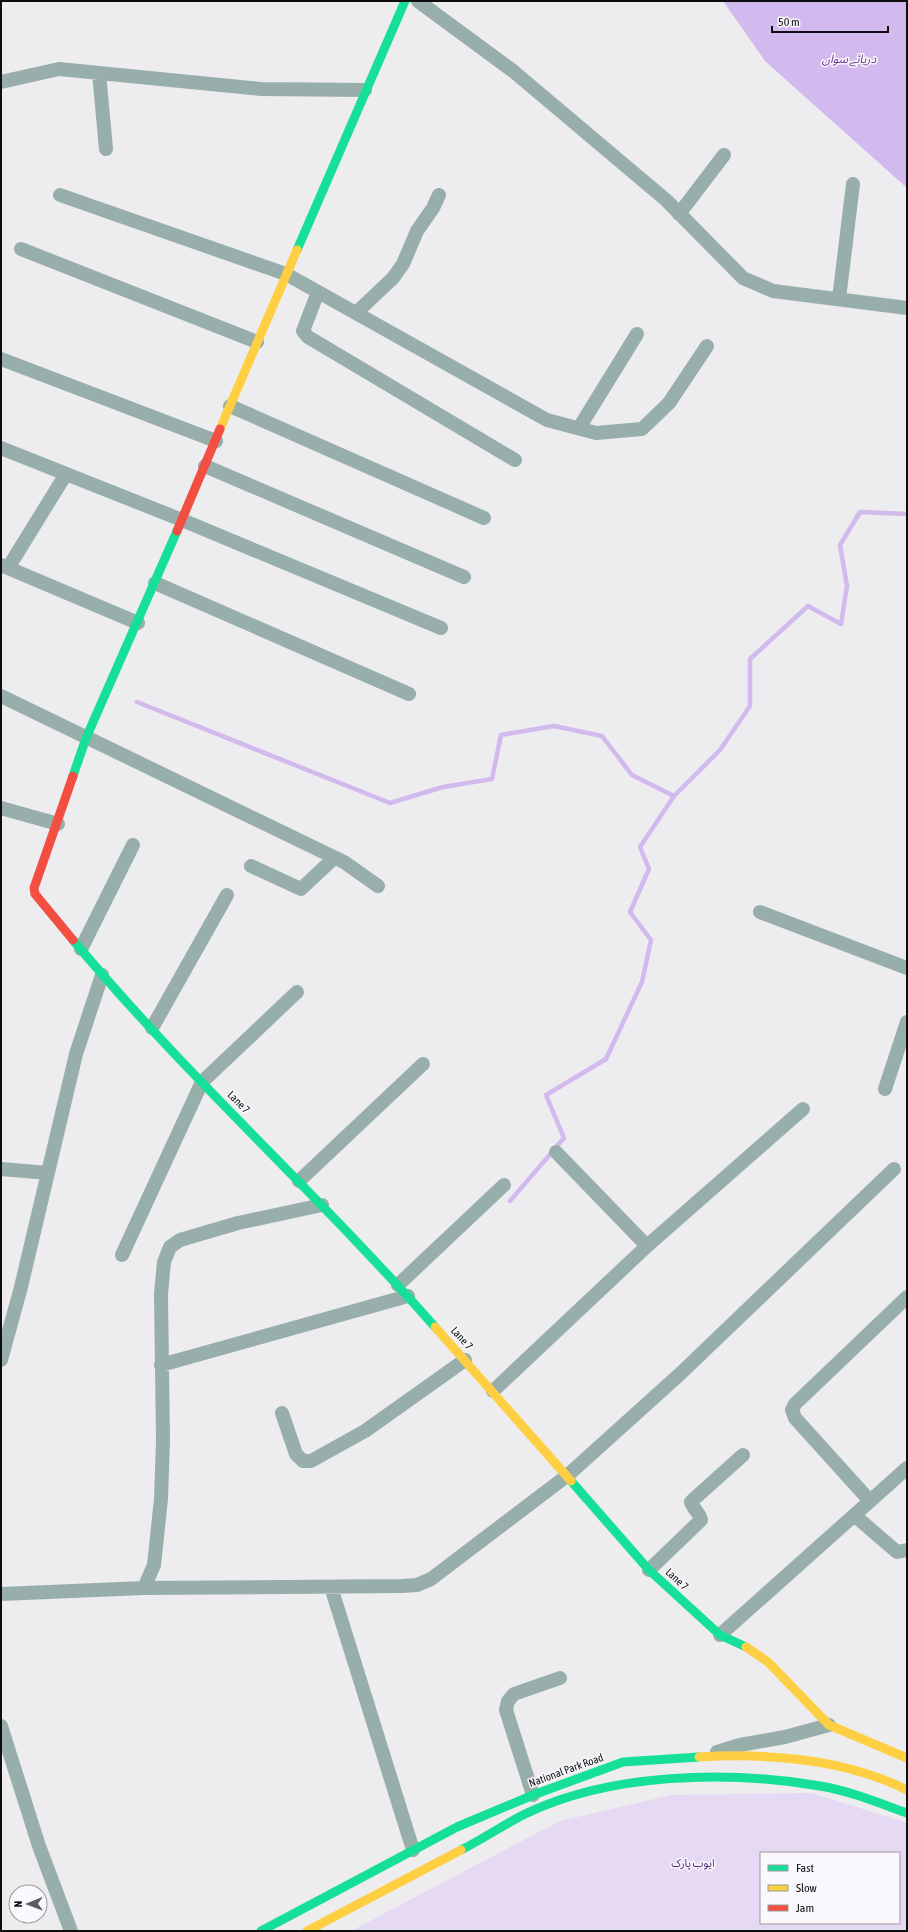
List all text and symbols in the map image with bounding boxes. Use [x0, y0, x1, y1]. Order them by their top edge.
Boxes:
scale bar [772, 8, 888, 34]
text: 50 m [778, 15, 800, 29]
water label: دریائے سواں [822, 52, 876, 67]
street label: Lane 7 [225, 1088, 253, 1116]
street label: Lane 7 [449, 1324, 475, 1352]
street label: Lane 7 [663, 1566, 691, 1592]
street label: National Park Road [527, 1751, 605, 1789]
legend [760, 1852, 900, 1924]
park label: ایوب پارک [671, 1857, 715, 1871]
text: Fast [796, 1861, 814, 1875]
text: Slow [796, 1881, 817, 1895]
north arrow [8, 1884, 48, 1924]
text: N [12, 1901, 24, 1908]
text: Jam [796, 1901, 814, 1915]

